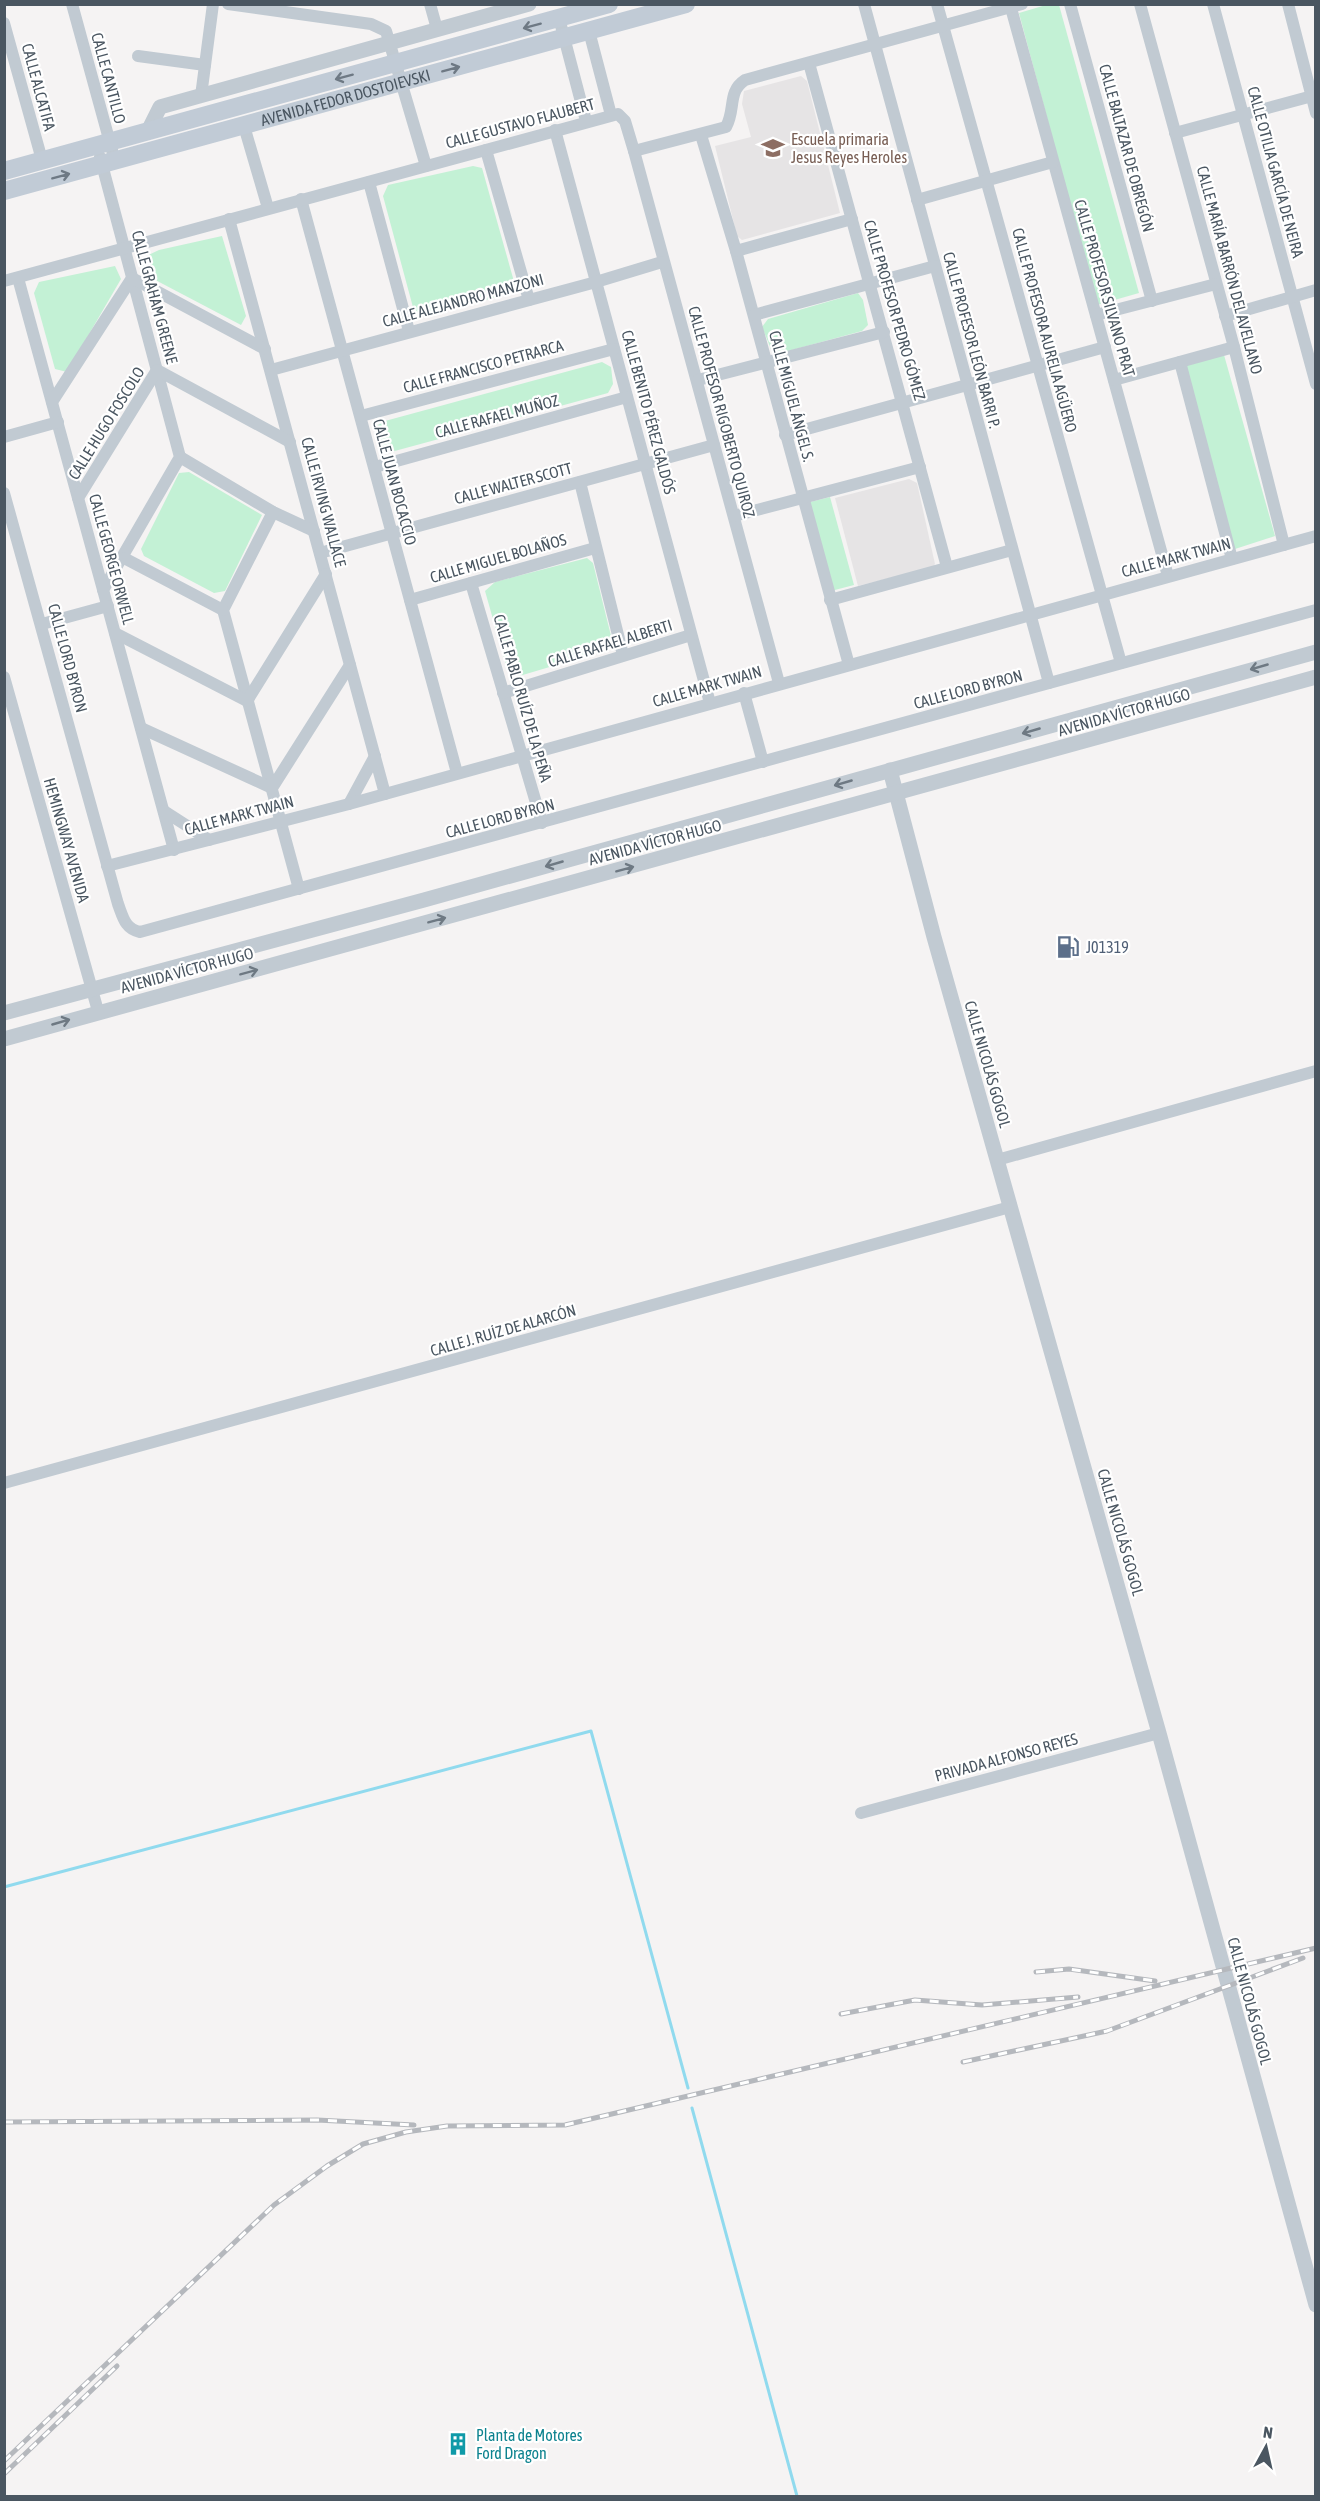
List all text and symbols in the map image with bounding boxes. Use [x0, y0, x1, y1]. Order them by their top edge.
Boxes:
one-way arrow [523, 20, 542, 32]
street label: CALLE CANTILLO [88, 31, 130, 125]
street label: CALLE ALCATIFA [19, 41, 59, 133]
one-way arrow [442, 62, 461, 74]
street label: CALLE BALTAZAR DE OBREGÓN [1096, 62, 1158, 234]
street label: AVENIDA FEDOR DOSTOIEVSKI [259, 66, 432, 129]
one-way arrow [335, 72, 354, 83]
street label: CALLE OTILIA GARCÍA DE NEIRA [1244, 84, 1308, 260]
street label: CALLE GUSTAVO FLAUBERT [444, 94, 596, 152]
place label: Escuela primaria Jesus Reyes Heroles [791, 130, 907, 167]
school or university icon: Escuela primaria Jesus Reyes Heroles [760, 135, 786, 161]
street label: CALLE MARÍA BARRÓN DEL AVELLANO [1194, 164, 1266, 376]
one-way arrow [51, 170, 70, 181]
street label: CALLE PROFESOR SILVANO PRAT [1071, 197, 1139, 379]
street label: CALLE PROFESOR PEDRO GÓMEZ [861, 218, 929, 402]
street label: CALLE PROFESORA AURELIA AGÜERO [1009, 226, 1081, 434]
street label: CALLE GRAHAM GREENE [129, 228, 181, 366]
street label: CALLE PROFESOR LEÓN BARRI P. [940, 250, 1004, 430]
street label: CALLE ALEJANDRO MANZONI [380, 270, 546, 330]
street label: CALLE PROFESOR RIGOBERTO QUIROZ [685, 304, 759, 520]
street label: CALLE BENITO PÉREZ GALDÓS [618, 328, 680, 496]
street label: CALLE MIGUEL ÁNGEL S. [766, 329, 818, 464]
street label: CALLE FRANCISCO PETRARCA [401, 336, 565, 396]
street label: CALLE HUGO FOSCOLO [64, 363, 148, 483]
street label: CALLE RAFAEL MUÑOZ [433, 391, 561, 441]
street label: CALLE JUAN BOCACCIO [369, 417, 421, 547]
street label: CALLE IRVING WALLACE [298, 435, 350, 569]
street label: CALLE WALTER SCOTT [452, 459, 574, 507]
street label: CALLE GEORGE ORWELL [86, 492, 138, 627]
street label: CALLE MIGUEL BOLAÑOS [428, 530, 568, 586]
street label: CALLE MARK TWAIN [1119, 534, 1233, 580]
street label: CALLE LORD BYRON [45, 602, 91, 714]
street label: CALLE PABLO RUÍZ DE LA PEÑA [490, 612, 556, 784]
street label: CALLE RAFAEL ALBERTI [546, 616, 674, 670]
street label: CALLE MARK TWAIN [650, 662, 764, 710]
one-way arrow [1250, 662, 1269, 673]
street label: CALLE LORD BYRON [912, 666, 1024, 712]
street label: AVENIDA VÍCTOR HUGO [1056, 685, 1192, 739]
one-way arrow [1022, 726, 1041, 737]
street label: HEMINGWAY AVENIDA [41, 776, 93, 905]
one-way arrow [834, 778, 853, 789]
street label: CALLE MARK TWAIN [182, 792, 296, 838]
street label: CALLE LORD BYRON [444, 795, 556, 841]
street label: AVENIDA VÍCTOR HUGO [587, 816, 723, 868]
one-way arrow [545, 859, 564, 870]
one-way arrow [615, 862, 634, 874]
one-way arrow [427, 914, 446, 925]
fuel station icon: J01319 [1055, 934, 1081, 960]
place label: J01319 [1086, 938, 1129, 956]
street label: AVENIDA VÍCTOR HUGO [119, 944, 255, 996]
one-way arrow [239, 966, 258, 978]
street label: CALLE NICOLÁS GOGOL [961, 999, 1015, 1130]
one-way arrow [51, 1016, 70, 1027]
street label: CALLE J. RUÍZ DE ALARCÓN [428, 1301, 578, 1359]
street label: CALLE NICOLÁS GOGOL [1094, 1467, 1148, 1598]
street label: PRIVADA ALFONSO REYES [933, 1729, 1080, 1785]
street label: CALLE NICOLÁS GOGOL [1224, 1935, 1276, 2067]
north arrow [1236, 2417, 1296, 2477]
text: N [1262, 2423, 1274, 2442]
place label: Planta de Motores Ford Dragon [476, 2426, 583, 2463]
building icon: Planta de Motores Ford Dragon [445, 2431, 471, 2457]

